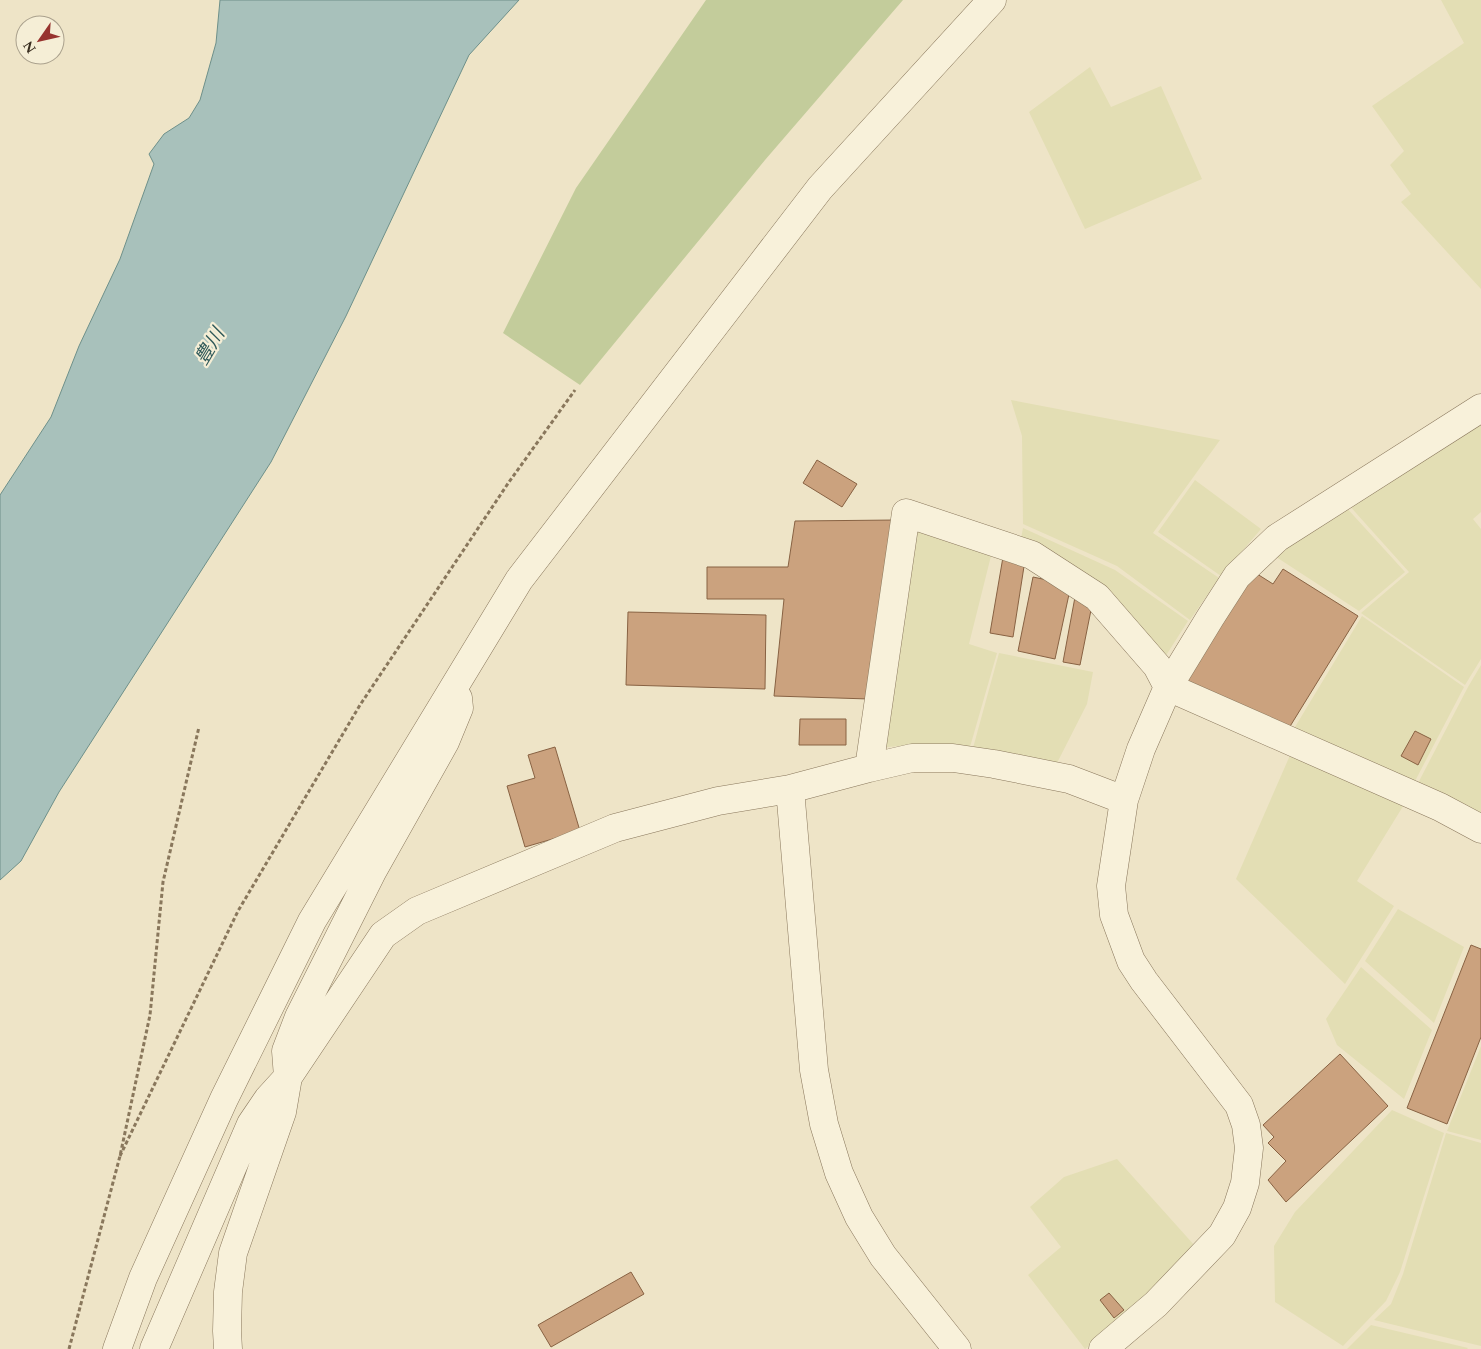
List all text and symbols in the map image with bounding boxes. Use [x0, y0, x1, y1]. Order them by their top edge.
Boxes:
north arrow [15, 15, 65, 65]
text: N [18, 36, 42, 58]
water label: 豊川 [188, 321, 234, 371]

